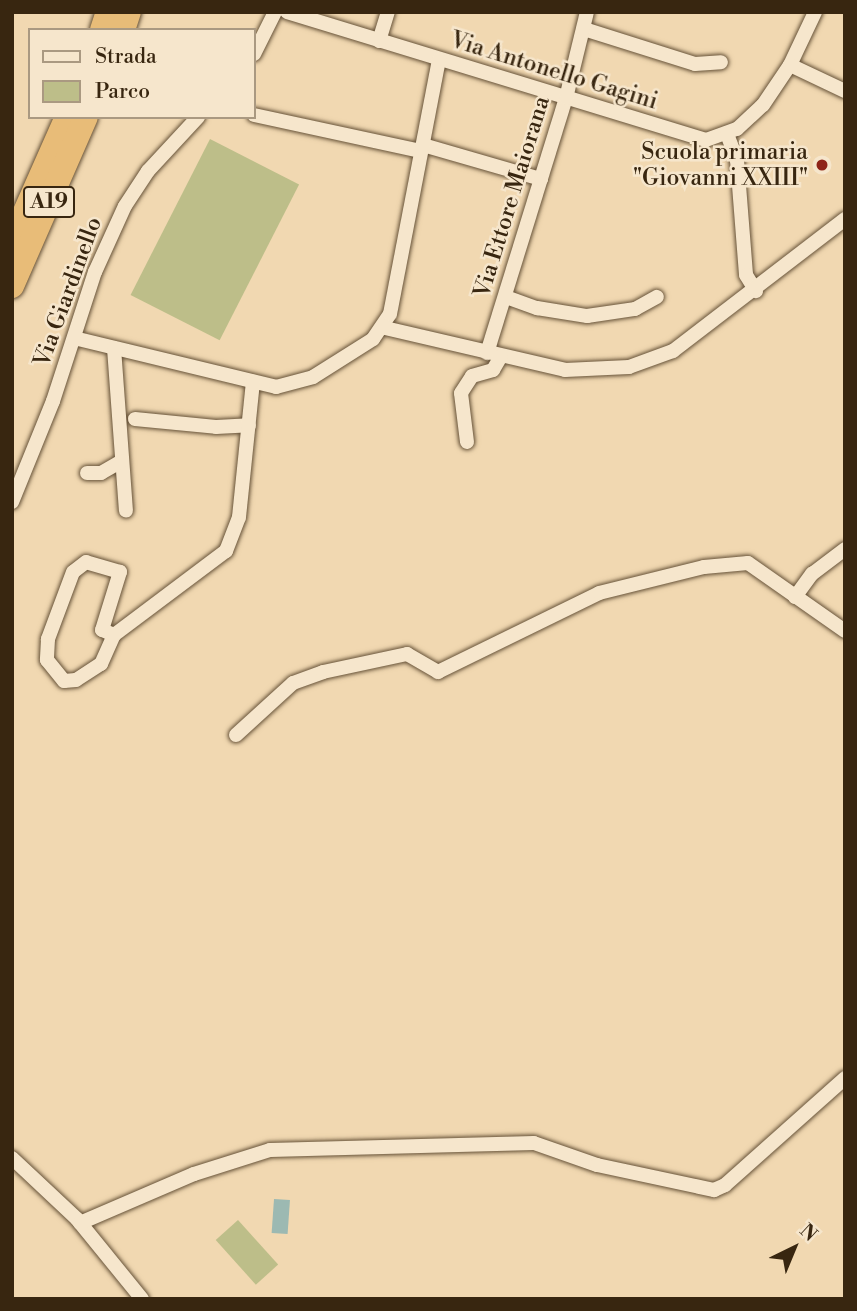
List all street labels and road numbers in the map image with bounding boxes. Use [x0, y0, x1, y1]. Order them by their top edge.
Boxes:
street label: Via Antonello Gagini [447, 26, 661, 116]
street label: Via Ettore Maiorana [468, 93, 556, 301]
road number: A19 [23, 184, 75, 220]
street label: Via Giardinello [28, 213, 108, 371]

